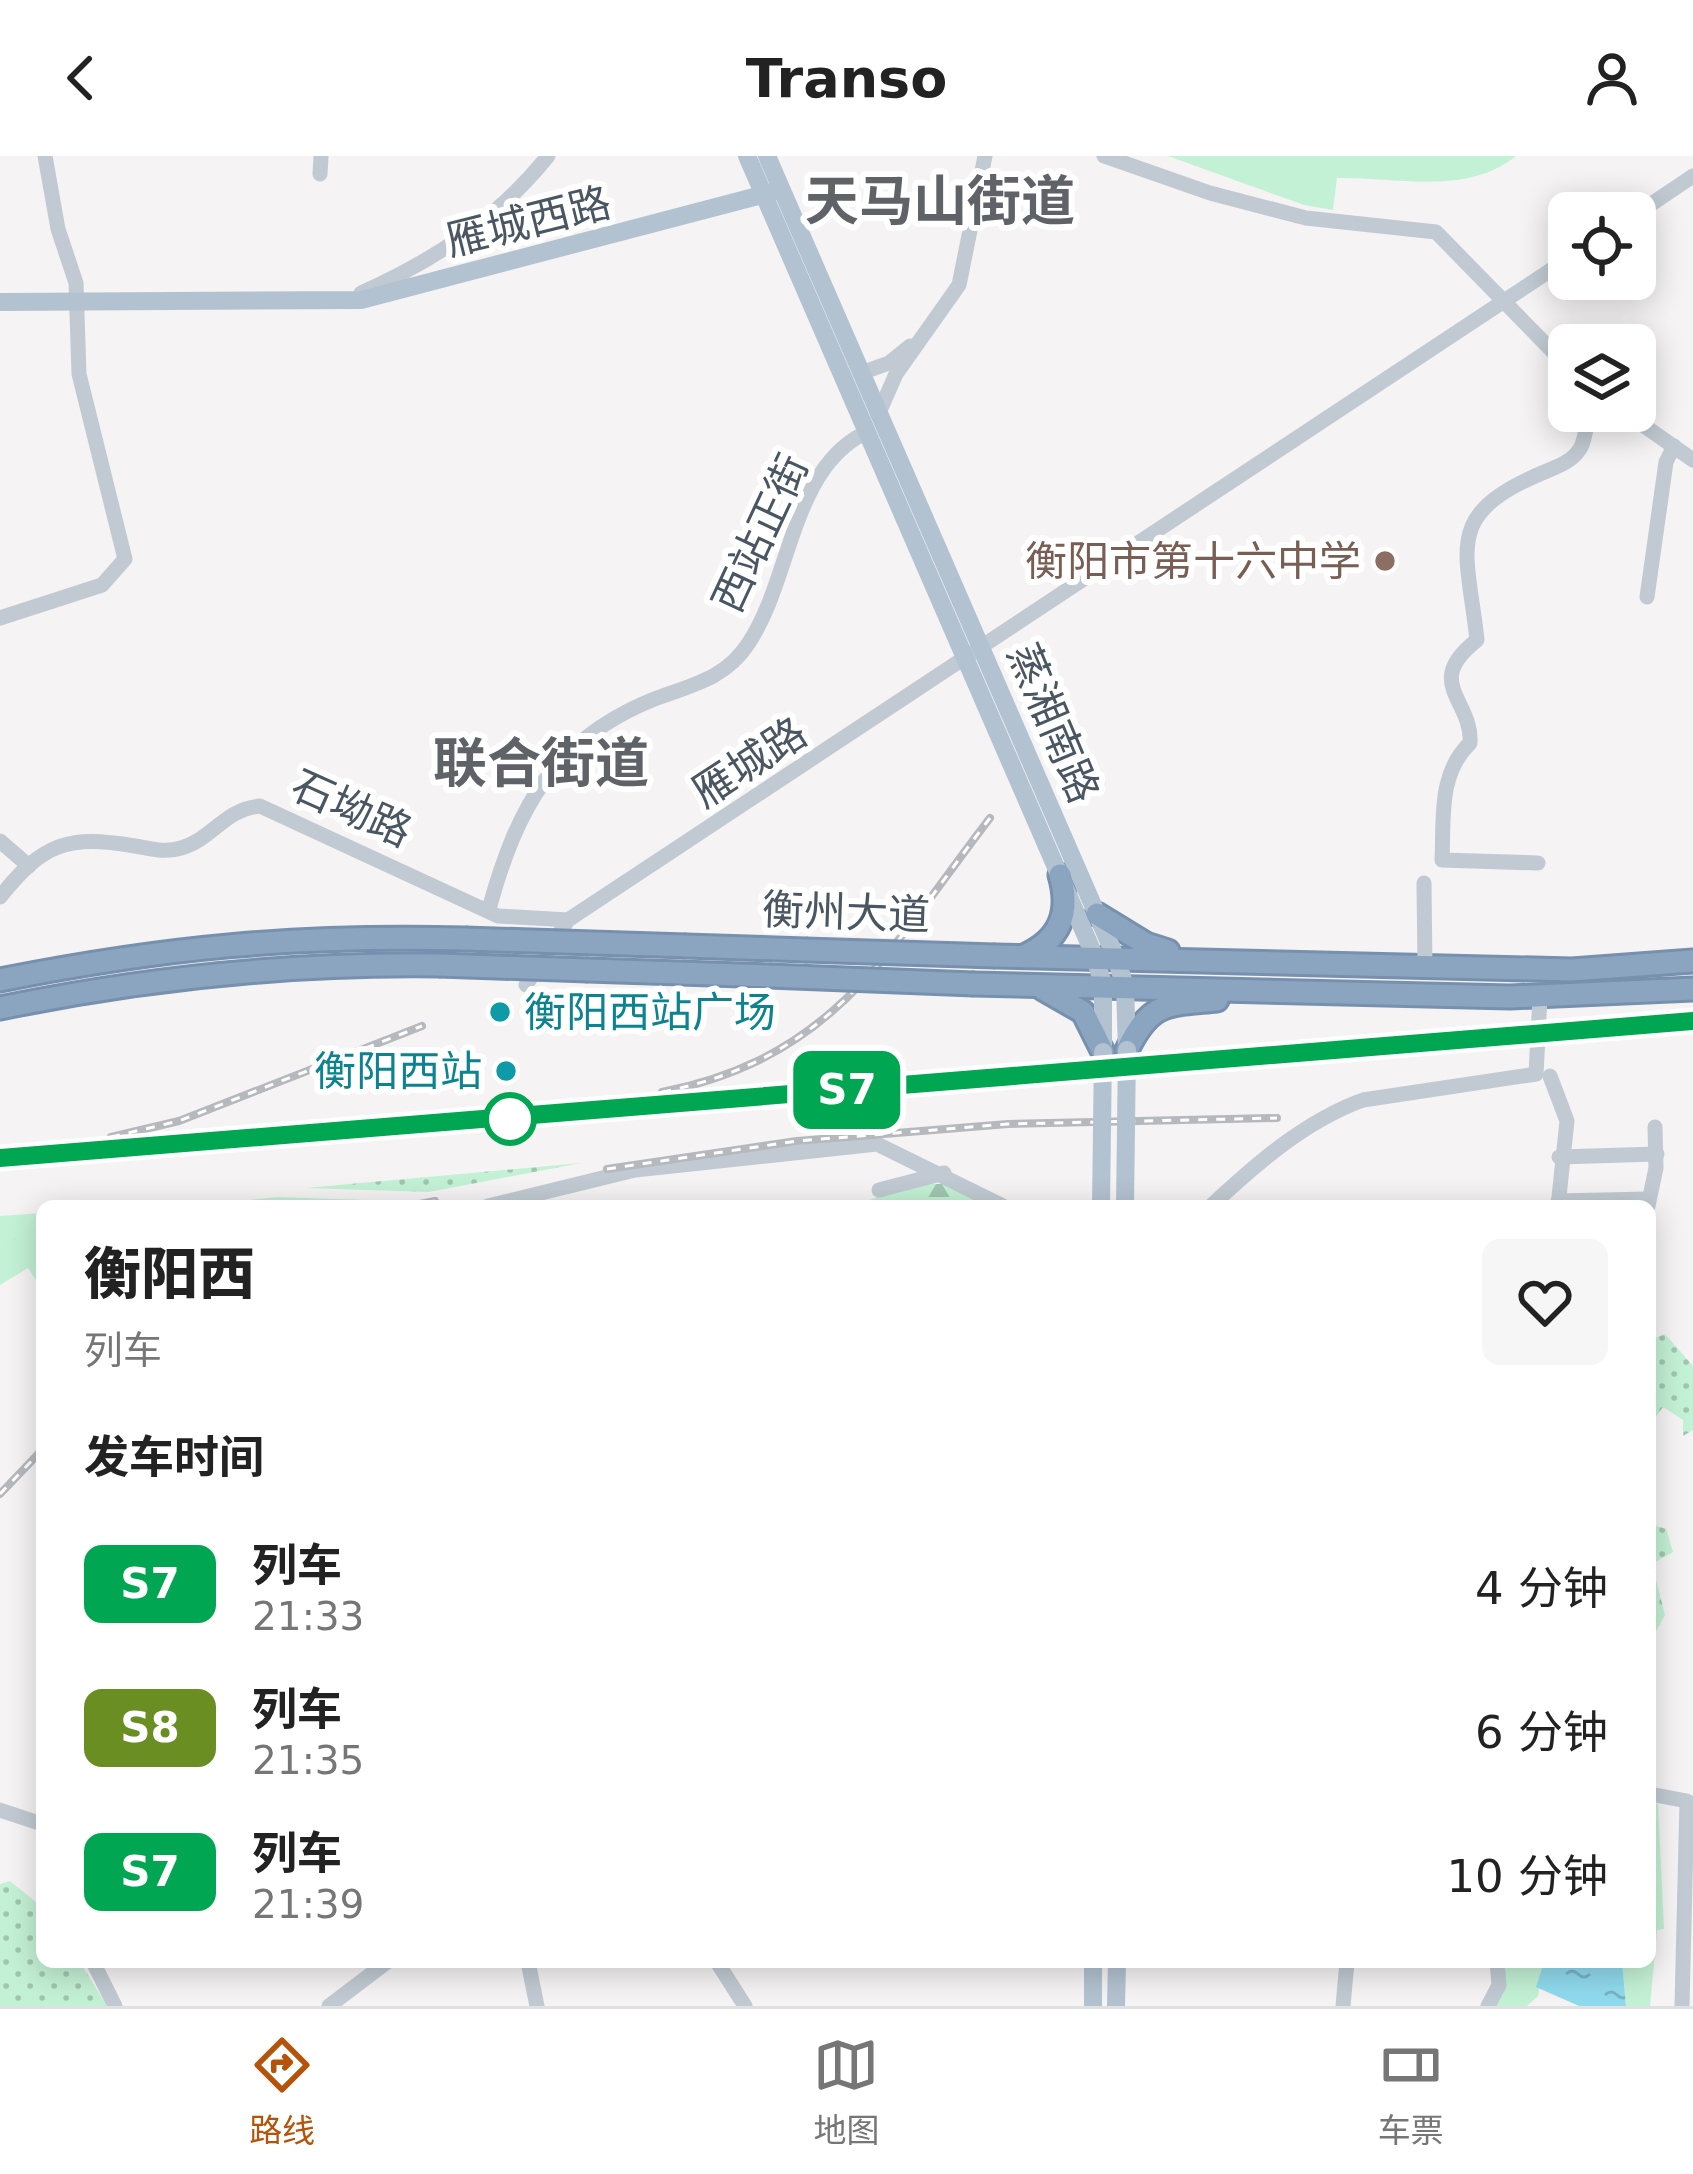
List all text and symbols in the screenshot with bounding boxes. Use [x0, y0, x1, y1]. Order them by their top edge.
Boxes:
icon: back [48, 45, 114, 111]
icon: person [1579, 45, 1645, 111]
text: Transo [746, 47, 947, 110]
district label: 天马山街道 [805, 170, 1075, 233]
street label: 雁城西路 [441, 177, 616, 266]
map controls [1548, 192, 1656, 432]
button: locate [1548, 192, 1656, 300]
button: layers [1548, 324, 1656, 432]
street label: 西站正街 [703, 447, 818, 620]
place label: 衡阳市第十六中学 [1025, 537, 1361, 586]
marker: 衡阳市第十六中学 [1372, 548, 1398, 574]
street label: 蒸湘南路 [998, 636, 1109, 810]
street label: 雁城路 [683, 708, 815, 817]
district label: 联合街道 [433, 732, 649, 795]
street label: 石坳路 [284, 760, 419, 856]
street label: 衡州大道 [761, 885, 931, 940]
place label: 衡阳西站广场 [524, 988, 776, 1037]
marker: 衡阳西站广场 [487, 999, 513, 1025]
place label: 衡阳西站 [314, 1047, 482, 1096]
line badge: S7 [793, 1051, 901, 1129]
marker: 衡阳西站 [493, 1058, 519, 1084]
text: S7 [817, 1065, 877, 1114]
unlabelled marker [485, 1094, 535, 1144]
button: heart [1482, 1239, 1608, 1365]
text: 衡阳西 [84, 1241, 255, 1307]
text: 列车 [84, 1328, 162, 1373]
text: 发车时间 [84, 1431, 264, 1484]
text: 列车 [252, 1539, 342, 1592]
text: S7 [120, 1559, 180, 1608]
text: 4 分钟 [1475, 1562, 1608, 1615]
text: 21:33 [252, 1594, 364, 1639]
text: 列车 [252, 1683, 342, 1736]
text: S8 [120, 1703, 180, 1752]
text: 6 分钟 [1475, 1706, 1608, 1759]
text: 21:35 [252, 1738, 364, 1783]
text: 列车 [252, 1827, 342, 1880]
text: S7 [120, 1847, 180, 1896]
text: 10 分钟 [1446, 1850, 1608, 1903]
text: 21:39 [252, 1882, 364, 1927]
tab: 路线 [249, 2032, 315, 2152]
tab: 地图 [813, 2032, 879, 2152]
tab: 车票 [1378, 2032, 1444, 2152]

